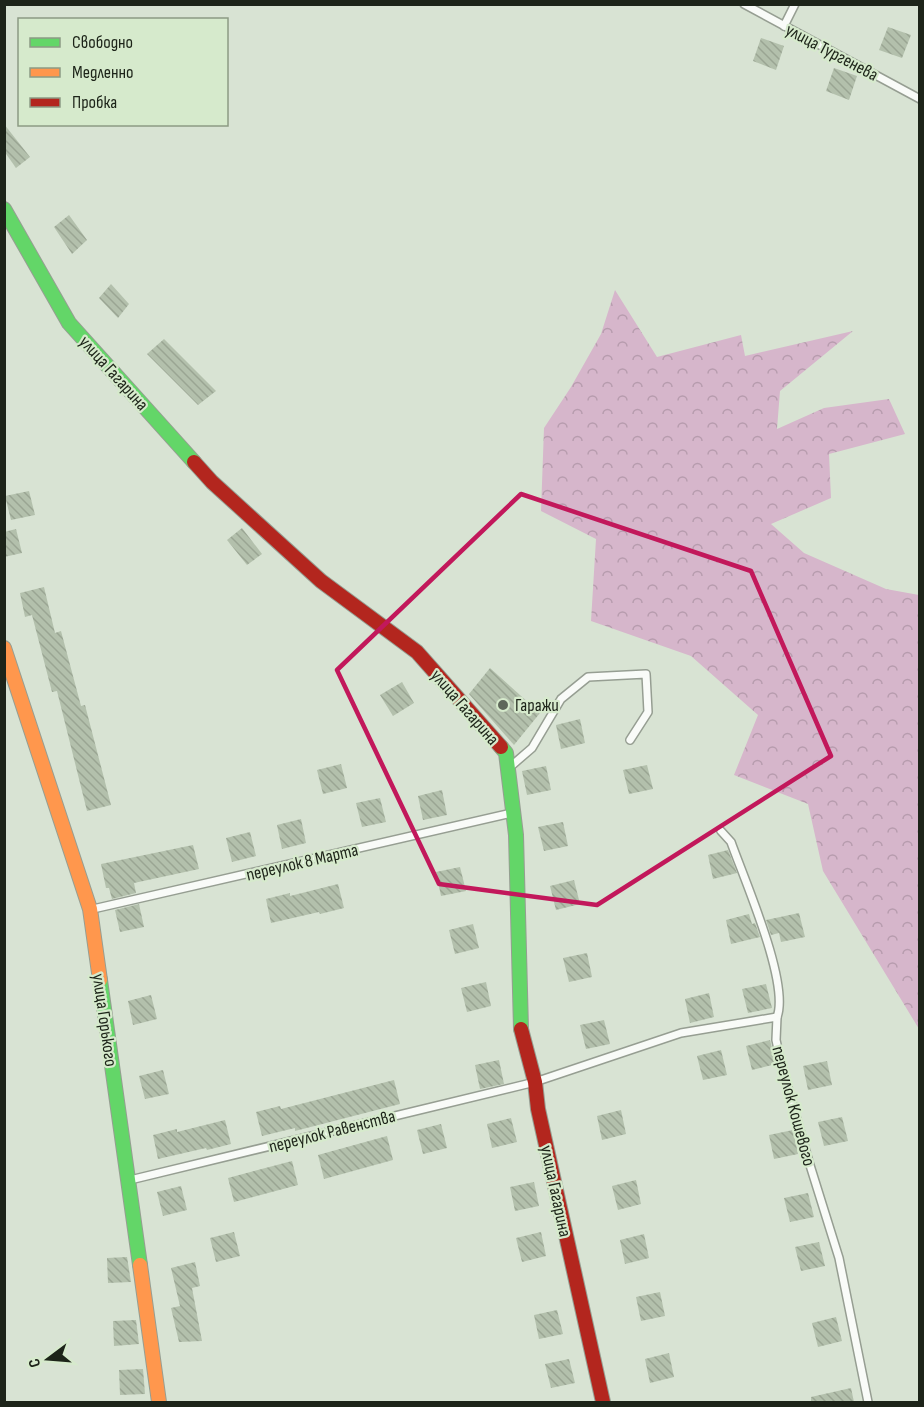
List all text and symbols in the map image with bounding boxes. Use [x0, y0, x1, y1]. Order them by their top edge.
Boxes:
legend [18, 18, 228, 126]
street label: улица Тургенева [782, 19, 882, 86]
text: Свободно [72, 32, 133, 53]
text: Медленно [72, 62, 134, 83]
text: Пробка [72, 92, 117, 113]
street label: улица Гагарина [75, 332, 153, 415]
street label: улица Гагарина [426, 665, 503, 749]
place label: Гаражи [515, 695, 559, 716]
marker: Гаражи [496, 698, 510, 712]
street label: переулок 8 Марта [244, 839, 360, 886]
street label: улица Горького [88, 972, 121, 1068]
street label: переулок Кошевого [767, 1044, 820, 1168]
street label: переулок Равенства [267, 1106, 398, 1157]
street label: улица Гагарина [536, 1143, 575, 1239]
north arrow [18, 1329, 78, 1389]
text: С [25, 1356, 45, 1369]

